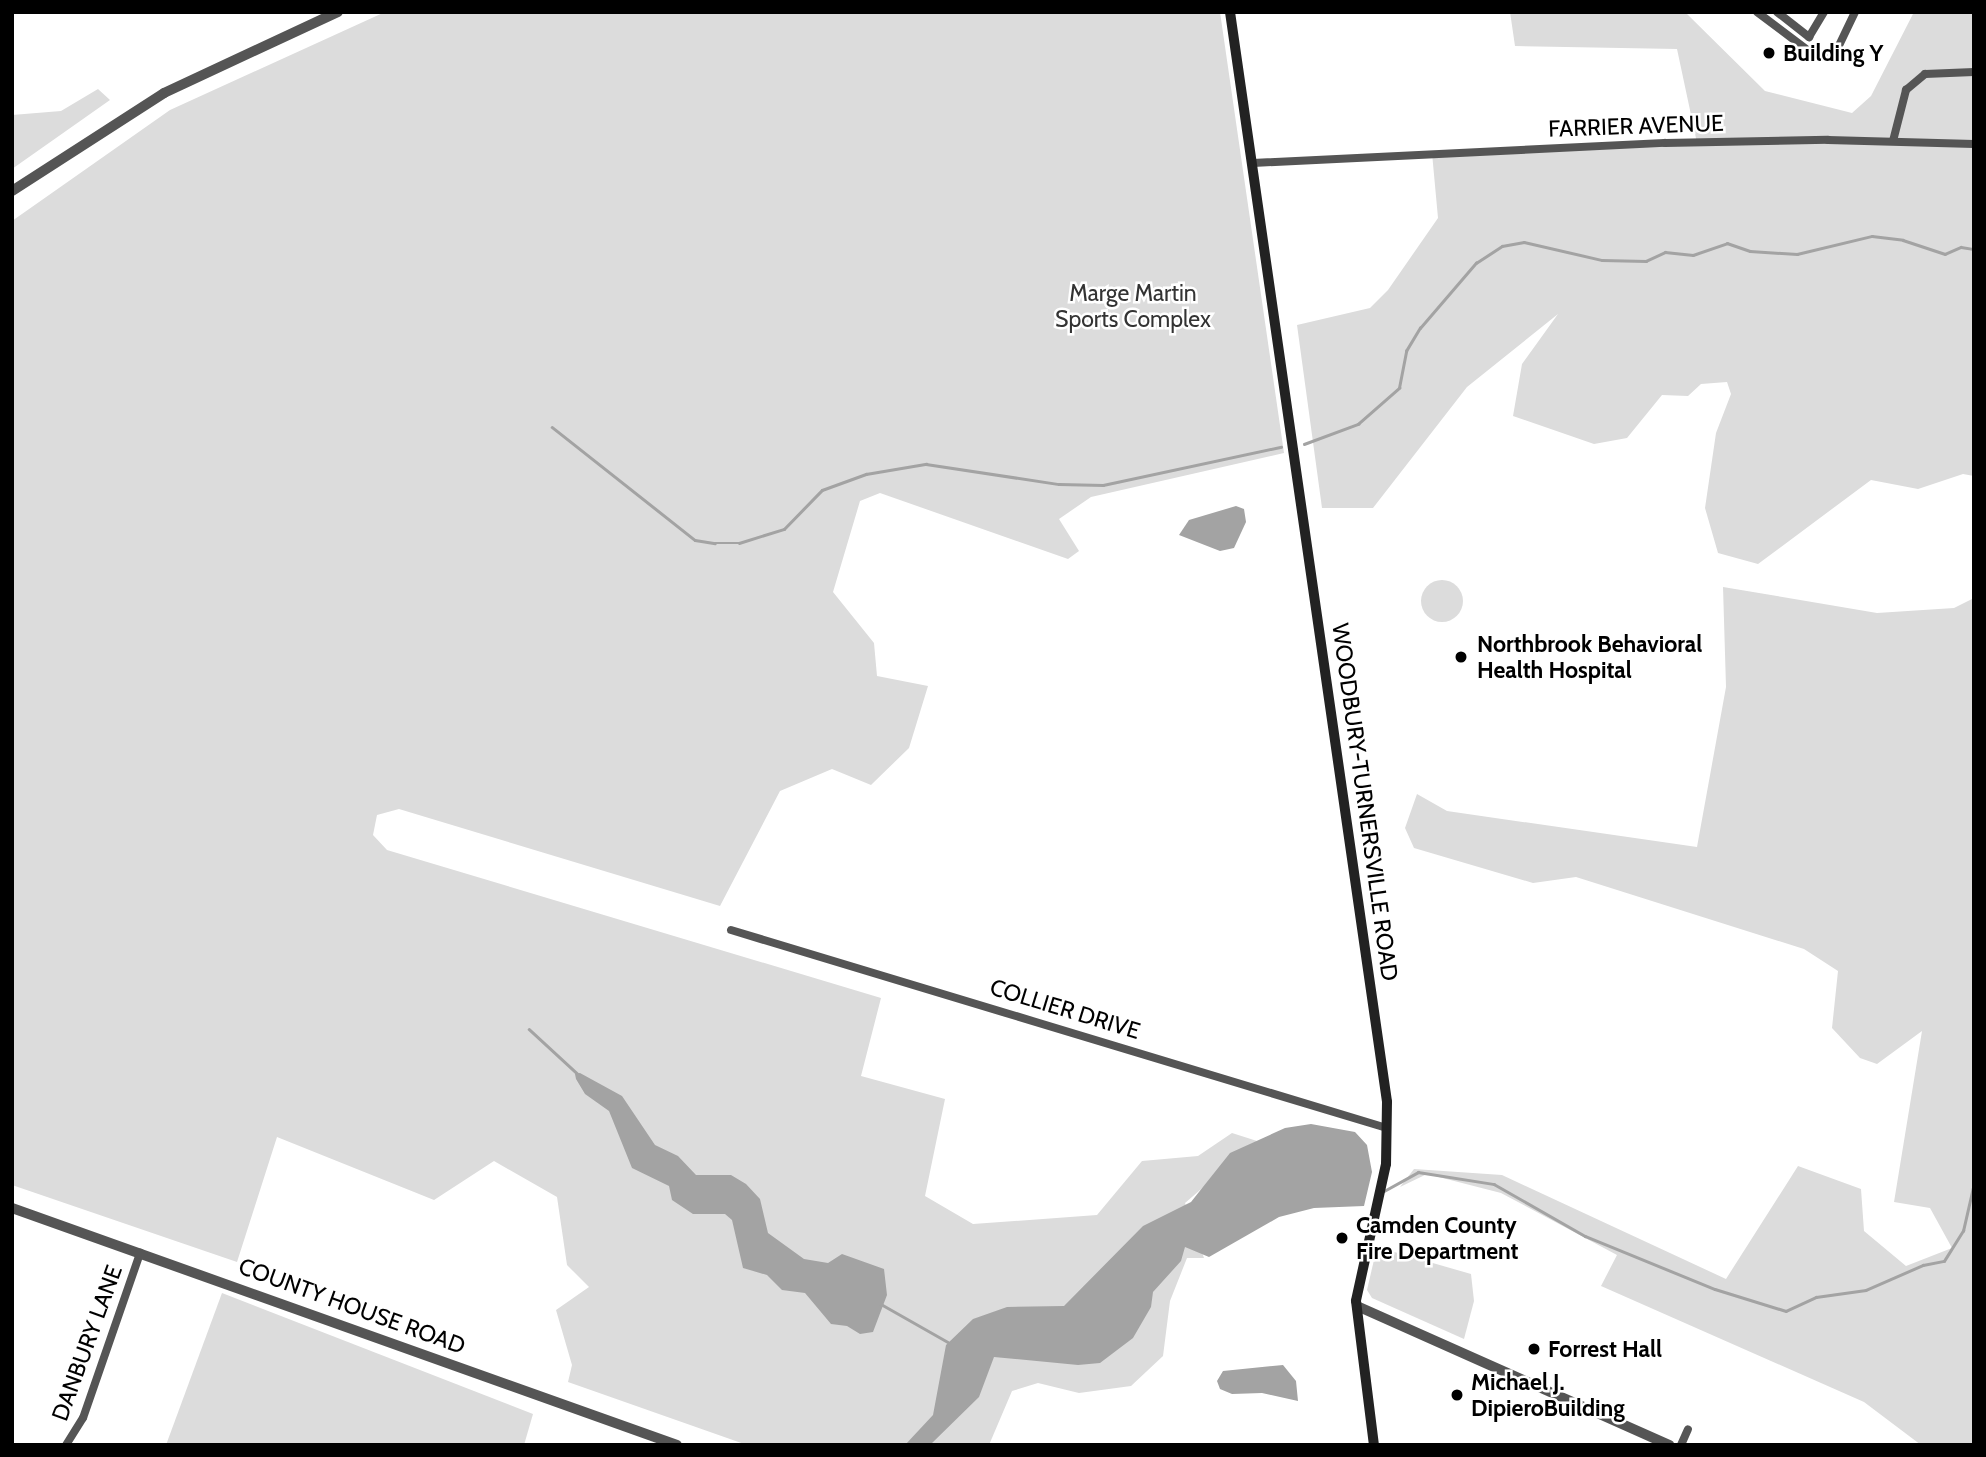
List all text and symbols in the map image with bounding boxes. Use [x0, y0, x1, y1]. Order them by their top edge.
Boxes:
place label: Building Y [1783, 39, 1883, 67]
marker: Building Y [1761, 45, 1777, 61]
street label: FARRIER AVENUE [1548, 109, 1724, 143]
park label: Marge Martin Sports Complex [1055, 279, 1211, 333]
street label: WOODBURY-TURNERSVILLE ROAD [1326, 621, 1404, 983]
place label: Northbrook Behavioral Health Hospital [1477, 630, 1702, 684]
marker: Northbrook Behavioral Health Hospital [1451, 647, 1471, 667]
street label: COLLIER DRIVE [987, 973, 1143, 1045]
place label: Camden County Fire Department [1356, 1211, 1519, 1265]
marker: Camden County Fire Department [1334, 1230, 1350, 1246]
street label: COUNTY HOUSE ROAD [235, 1252, 469, 1360]
street label: DANBURY LANE [46, 1261, 128, 1425]
place label: Forrest Hall [1548, 1335, 1662, 1363]
marker: Forrest Hall [1526, 1341, 1542, 1357]
place label: Michael J. DipieroBuilding [1471, 1368, 1625, 1422]
marker: Michael J. DipieroBuilding [1449, 1387, 1465, 1403]

